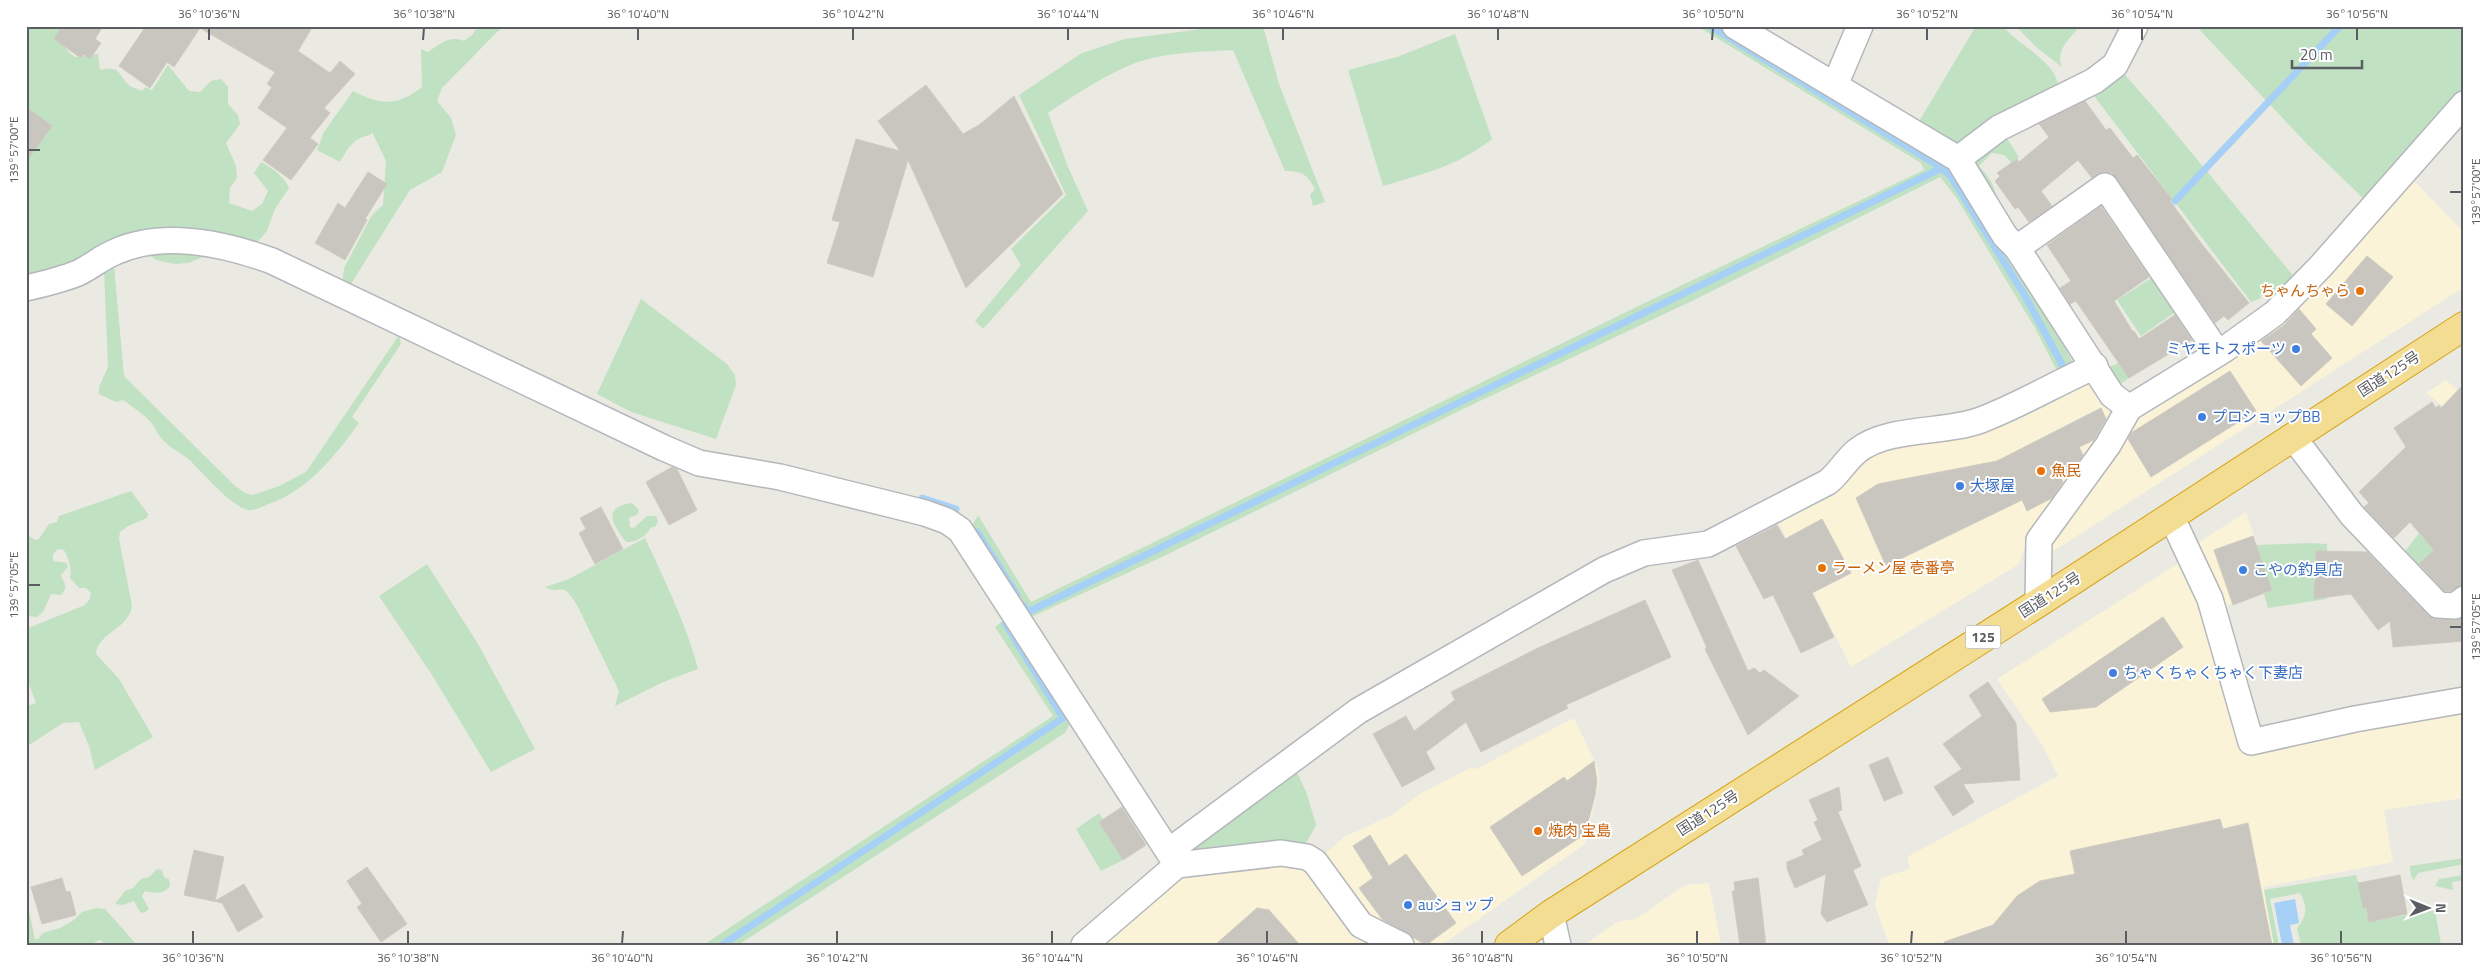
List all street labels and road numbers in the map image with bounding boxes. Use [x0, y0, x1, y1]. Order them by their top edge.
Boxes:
street label: 国道125号 [2353, 345, 2424, 402]
street label: 国道125号 [2014, 566, 2085, 623]
road number: 125 [1966, 626, 2000, 649]
street label: 国道125号 [1672, 784, 1743, 841]

